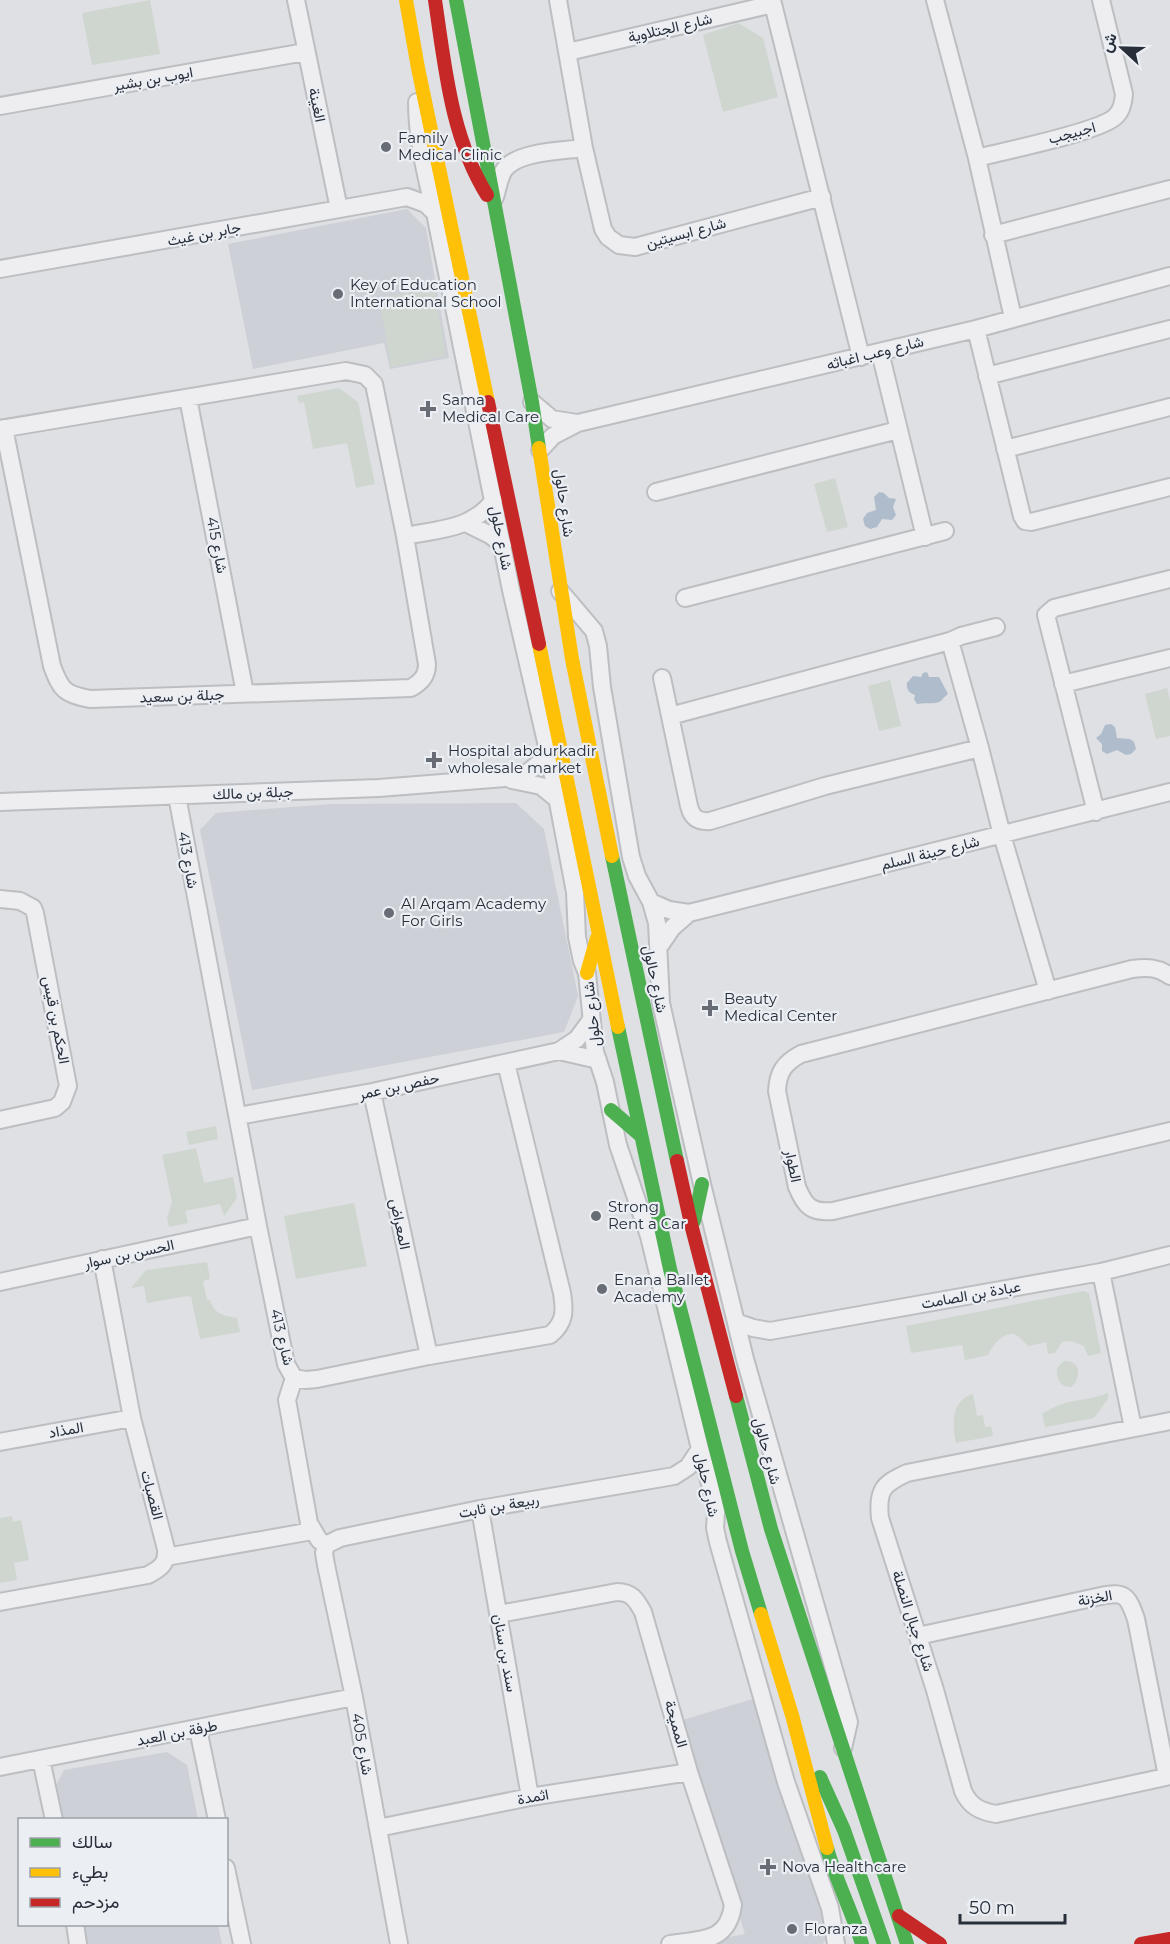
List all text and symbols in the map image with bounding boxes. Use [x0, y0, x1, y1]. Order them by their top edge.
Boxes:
street label: شارع الجتلاوية [626, 9, 715, 48]
north arrow [1092, 18, 1152, 78]
text: ش [1096, 30, 1121, 55]
street label: ايوب بن بشير [111, 62, 194, 96]
street label: الغينة [305, 86, 330, 124]
street label: اجبيجب [1046, 117, 1098, 148]
place label: Family Medical Clinic [398, 128, 502, 164]
marker: Family Medical Clinic [379, 140, 393, 154]
street label: شارع ابسيتين [644, 213, 729, 254]
street label: جابر بن غيث [166, 217, 242, 251]
place label: Key of Education International School [350, 275, 501, 311]
marker: Key of Education International School [331, 287, 345, 301]
street label: شارع وعب اغباثه [824, 331, 926, 376]
place label: Sama Medical Care [442, 390, 539, 426]
marker: Sama Medical Care [419, 400, 437, 418]
street label: شارع حالول [548, 468, 579, 539]
street label: شارع حلول [484, 504, 517, 572]
street label: شارع 415 [201, 515, 232, 576]
street label: جبلة بن سعيد [139, 685, 225, 707]
place label: Hospital abdurkadir wholesale market [448, 741, 597, 777]
marker: Hospital abdurkadir wholesale market [425, 751, 443, 769]
street label: جبلة بن مالك [212, 782, 294, 804]
street label: شارع 413 [172, 830, 203, 890]
street label: شارع حينة السلم [879, 831, 982, 876]
place label: Al Arqam Academy For Girls [401, 894, 547, 930]
marker: Al Arqam Academy For Girls [382, 906, 396, 920]
street label: شارع حالول [637, 943, 672, 1015]
street label: الحكم بن قيس [38, 974, 74, 1066]
street label: شارع حلول [579, 980, 606, 1047]
place label: Beauty Medical Center [724, 989, 837, 1025]
marker: Beauty Medical Center [701, 999, 719, 1017]
street label: حفص بن عمر [356, 1068, 441, 1105]
street label: الطوار [781, 1147, 806, 1184]
street label: المعراض [385, 1197, 415, 1251]
place label: Strong Rent a Car [608, 1197, 686, 1233]
marker: Strong Rent a Car [589, 1209, 603, 1223]
street label: الحسن بن سوار [81, 1235, 176, 1274]
place label: Enana Ballet Academy [614, 1270, 709, 1306]
street label: عبادة بن الصامت [920, 1276, 1023, 1314]
marker: Enana Ballet Academy [595, 1282, 609, 1296]
street label: شارع 413 [264, 1307, 299, 1368]
street label: شارع حالول [747, 1415, 786, 1487]
street label: المذاد [47, 1417, 85, 1442]
street label: شارع حلول [689, 1451, 724, 1519]
street label: القصبات [137, 1468, 168, 1522]
street label: ربيعة بن ثابت [457, 1489, 541, 1523]
street label: شارع جبال النصلة [886, 1568, 939, 1675]
street label: الخزنة [1076, 1585, 1114, 1610]
street label: سند بن سنان [488, 1612, 522, 1694]
street label: المميحة [661, 1698, 692, 1750]
street label: شارع 405 [346, 1712, 377, 1777]
street label: طرفة بن العبد [135, 1715, 219, 1751]
street label: اثمدة [516, 1784, 550, 1809]
legend [18, 1818, 228, 1926]
text: سالك [72, 1831, 112, 1853]
place label: Nova Healthcare [782, 1857, 906, 1876]
marker: Nova Healthcare [759, 1858, 777, 1876]
text: بطيء [72, 1861, 108, 1887]
scale bar [960, 1887, 1065, 1925]
text: مزدحم [72, 1891, 119, 1914]
text: 50 m [969, 1897, 1015, 1919]
place label: Floranza [804, 1919, 868, 1938]
marker: Floranza [785, 1922, 799, 1936]

